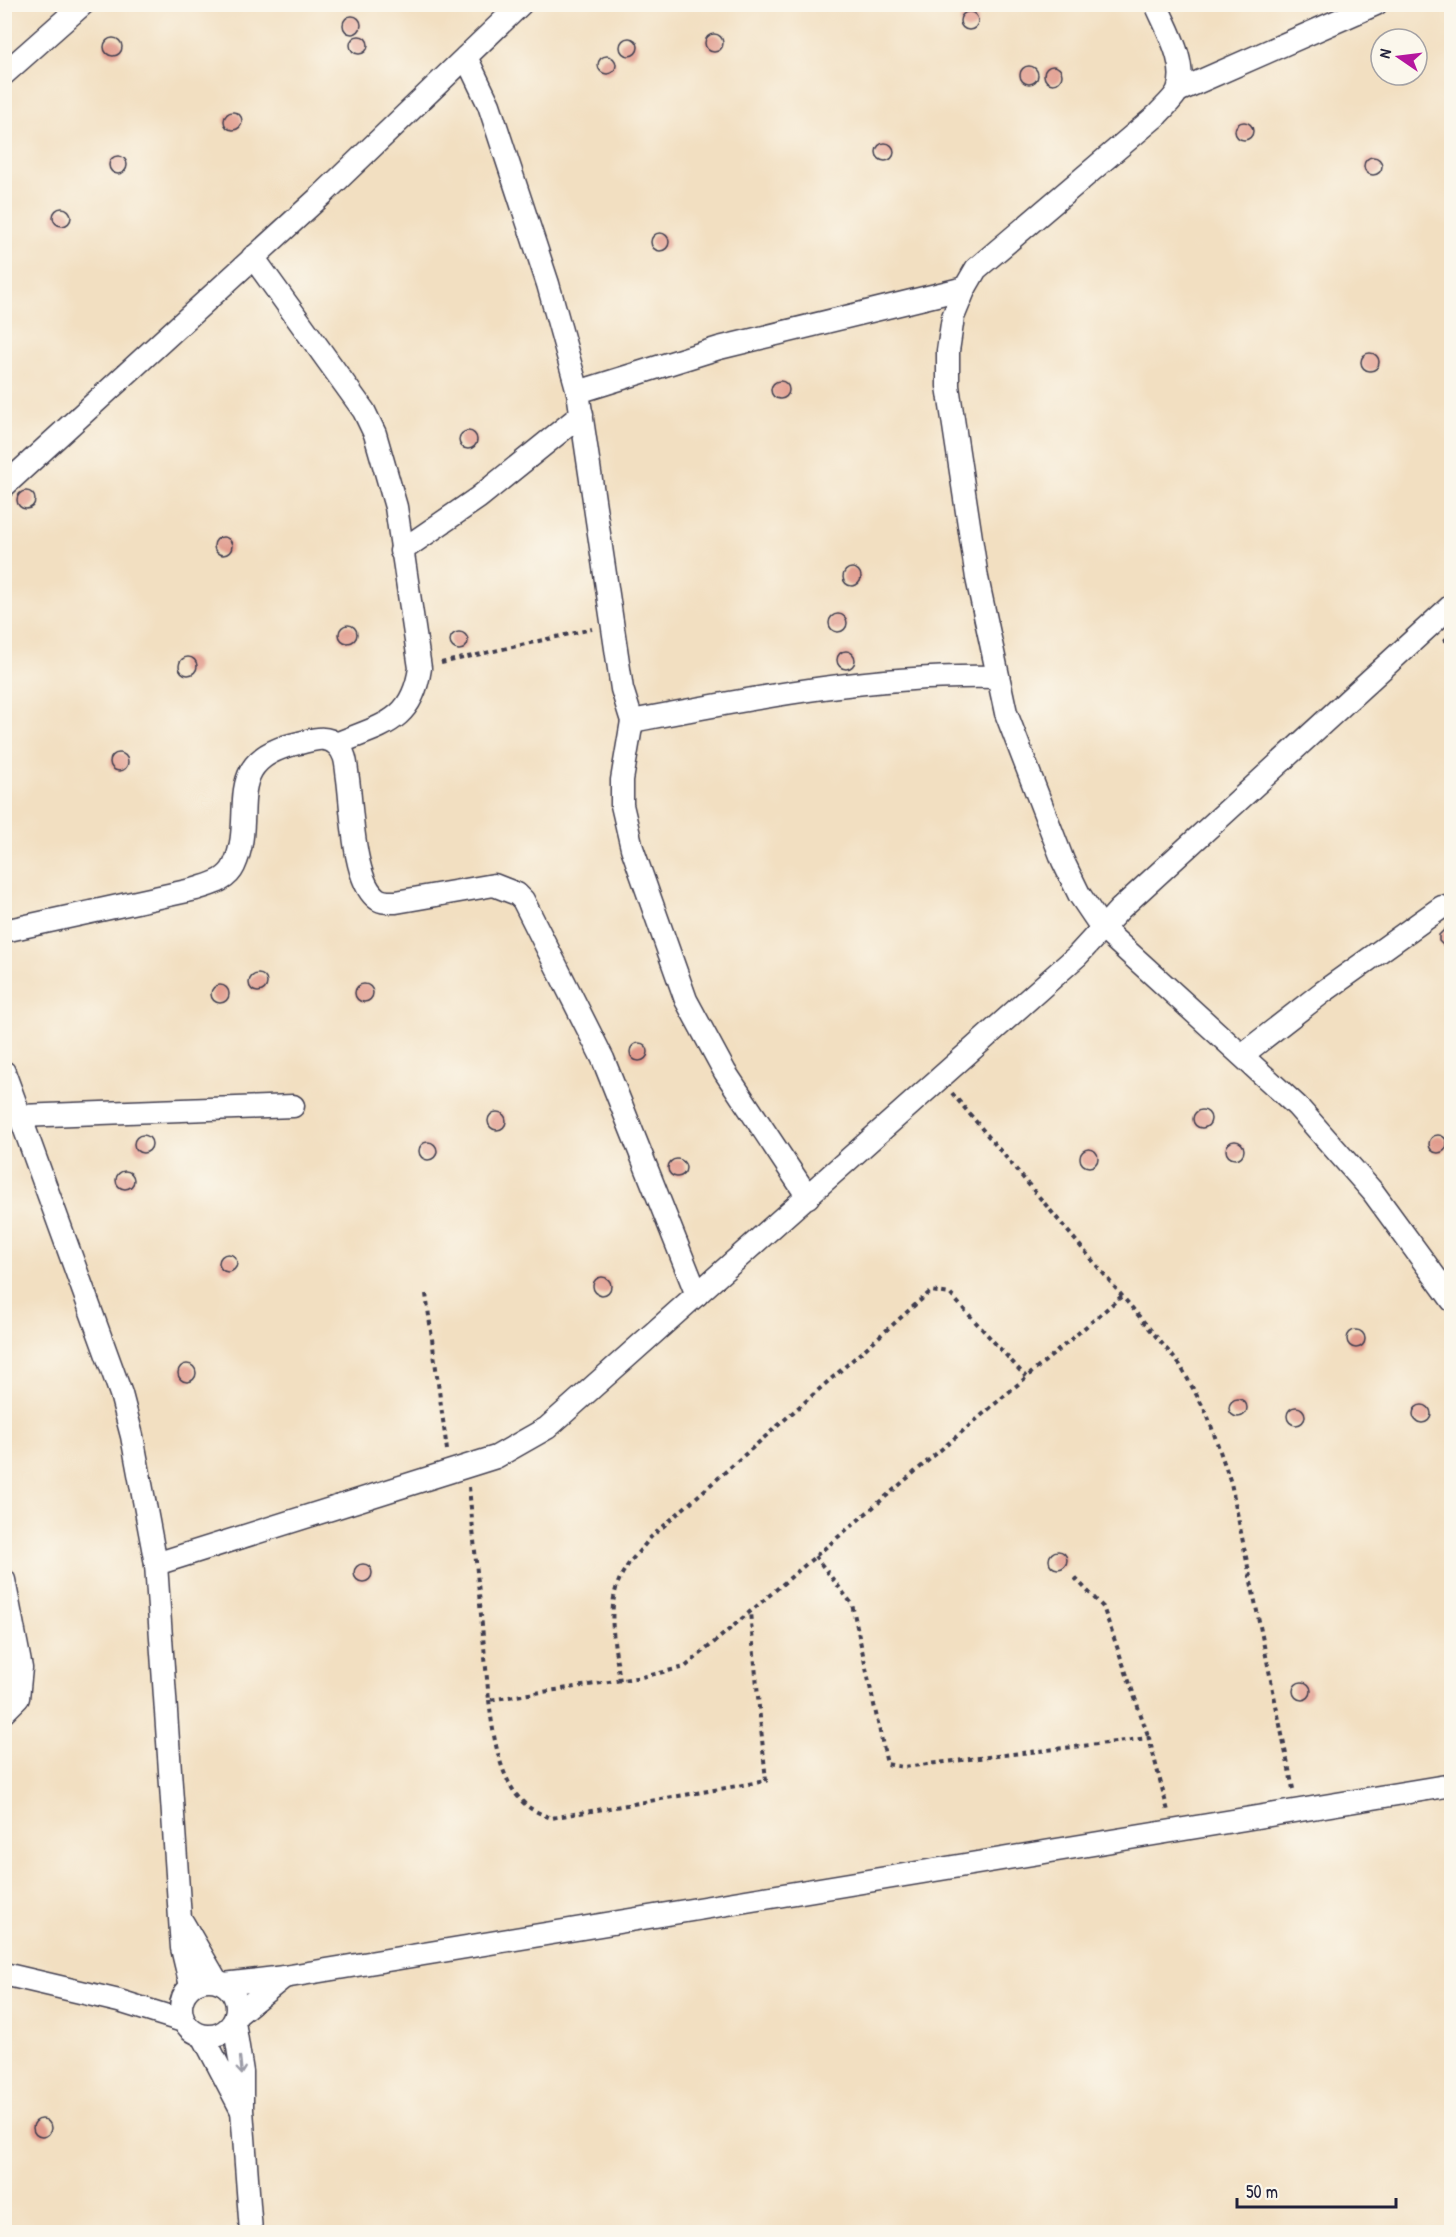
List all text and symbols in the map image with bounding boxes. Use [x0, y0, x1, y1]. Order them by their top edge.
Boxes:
north arrow [1369, 27, 1429, 87]
text: N [1373, 46, 1396, 60]
one-way arrow [236, 2055, 247, 2075]
scale bar [1237, 2171, 1396, 2209]
text: 50 m [1246, 2179, 1278, 2204]

